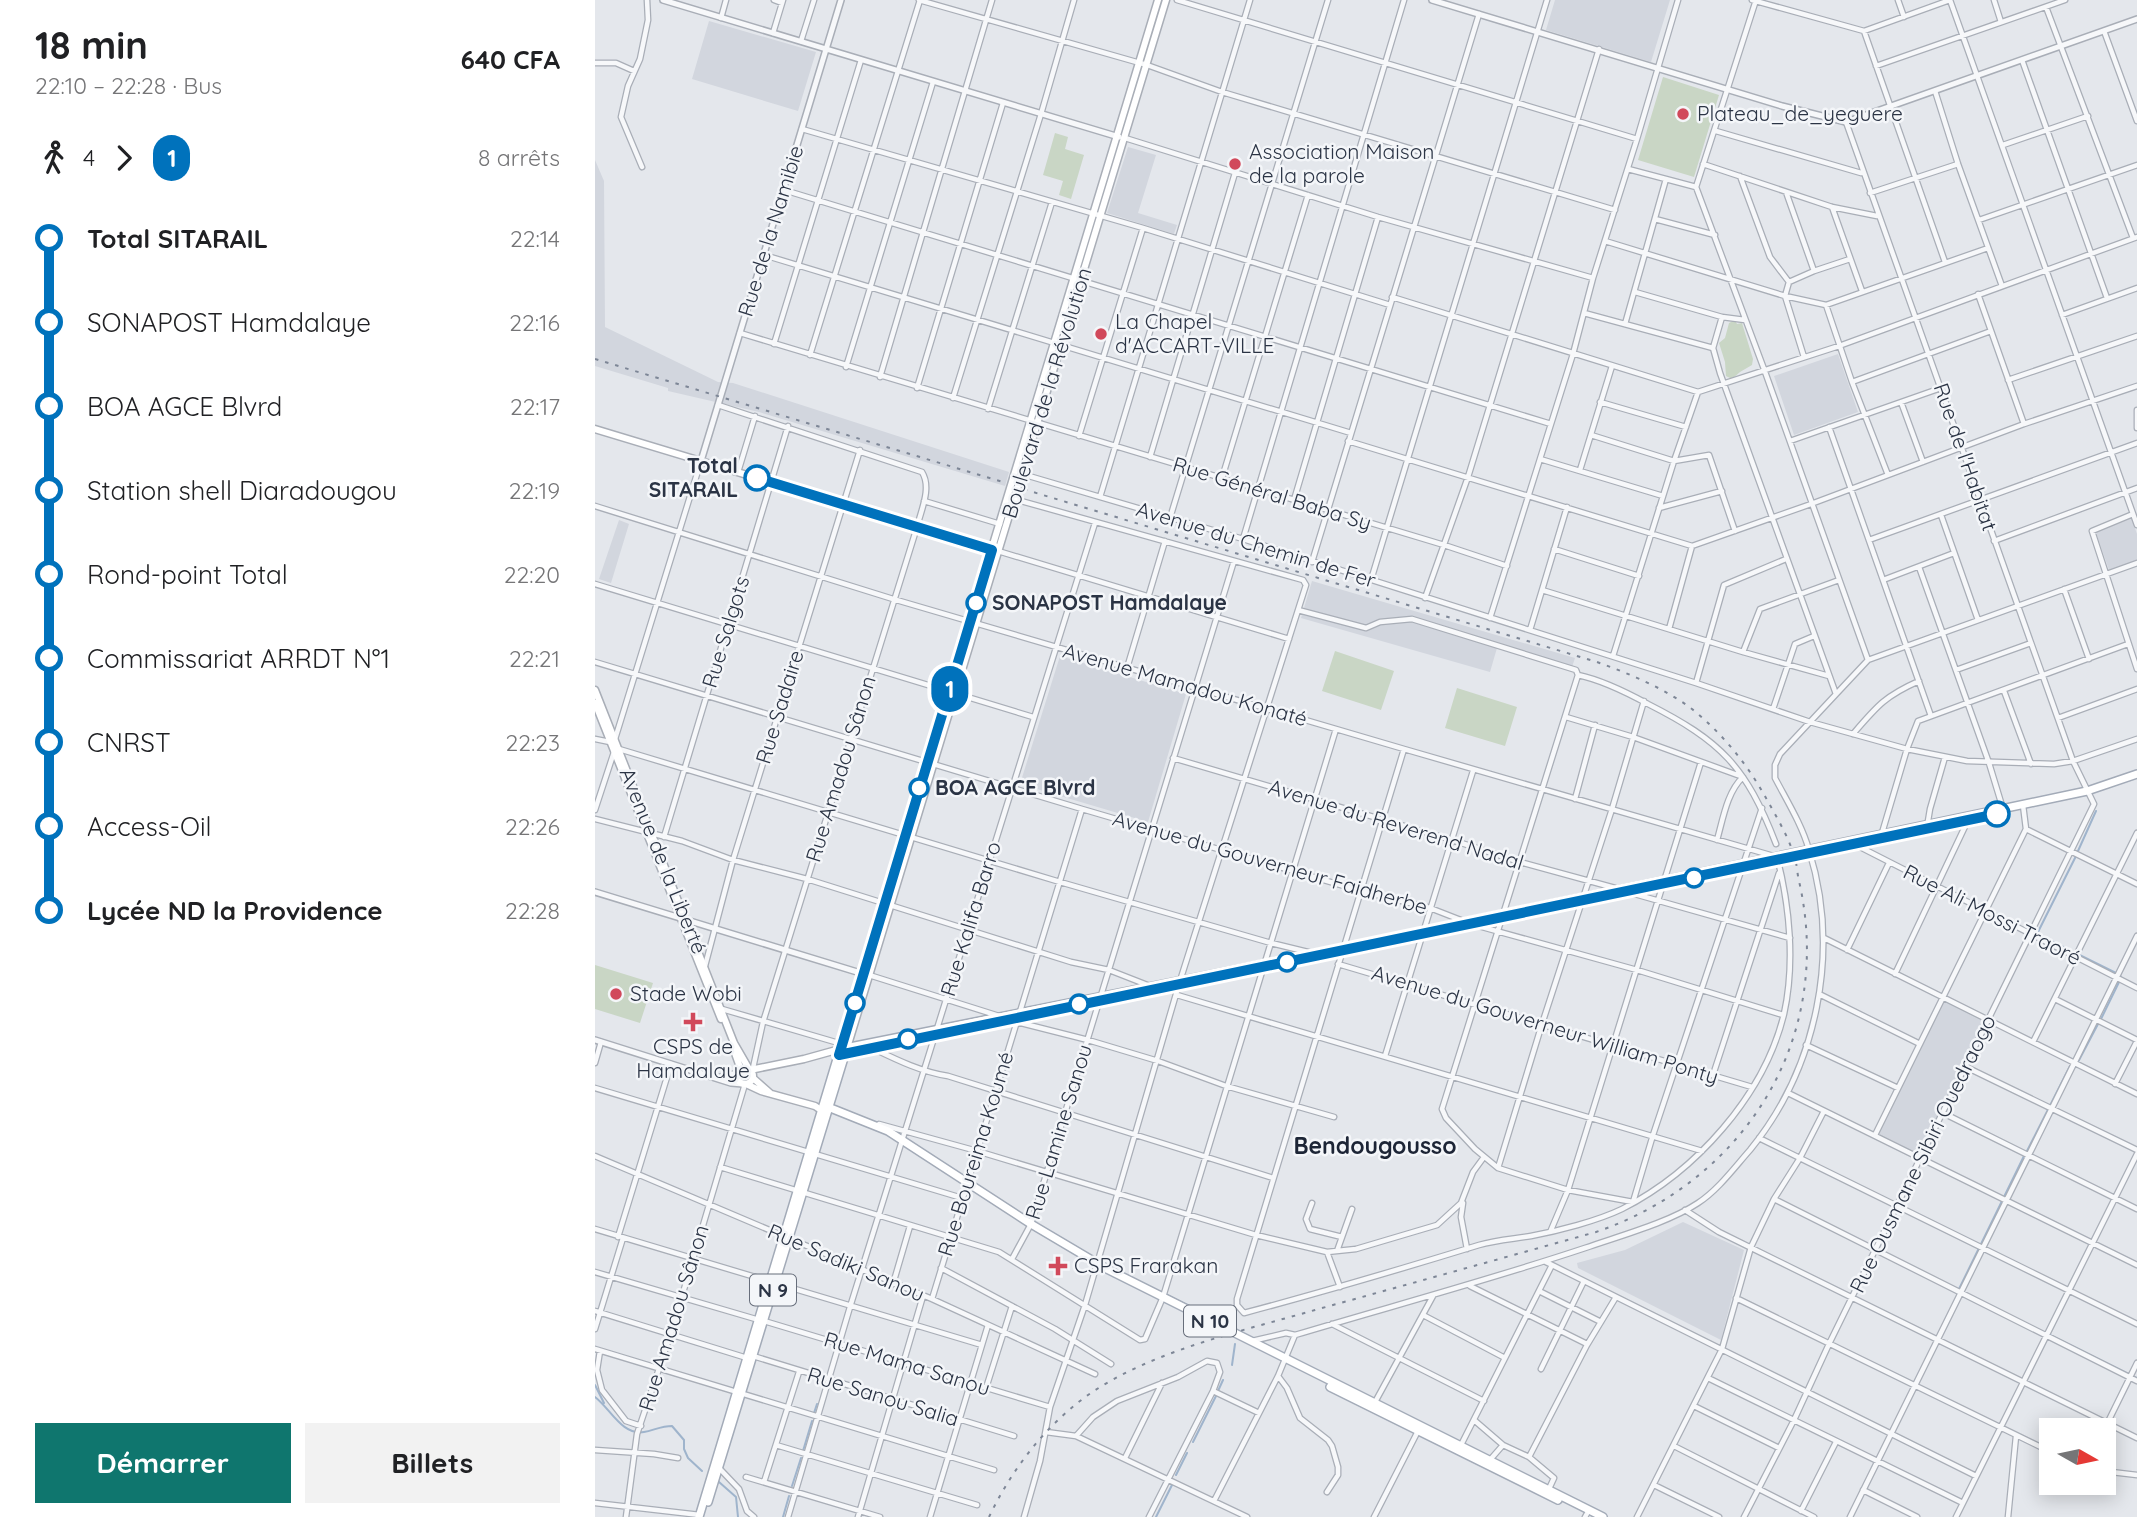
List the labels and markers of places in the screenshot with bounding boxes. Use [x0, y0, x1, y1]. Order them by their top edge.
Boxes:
place label: Plateau_de_yeguere [1697, 100, 1903, 126]
marker: Plateau_de_yeguere [1675, 106, 1691, 122]
place label: Association Maison de la parole [1249, 138, 1435, 188]
marker: Association Maison de la parole [1227, 156, 1243, 172]
place label: La Chapel d'ACCART-VILLE [1115, 308, 1274, 358]
marker: La Chapel d'ACCART-VILLE [1093, 326, 1109, 342]
place label: Total SITARAIL [649, 452, 738, 502]
marker: Total SITARAIL [744, 465, 770, 491]
place label: SONAPOST Hamdalaye [992, 589, 1227, 615]
marker: SONAPOST Hamdalaye [966, 593, 986, 613]
place label: BOA AGCE Blvrd [935, 774, 1095, 800]
marker: BOA AGCE Blvrd [909, 778, 929, 798]
unlabelled marker [1984, 801, 2010, 827]
unlabelled marker [1684, 868, 1704, 888]
unlabelled marker [1277, 952, 1297, 972]
place label: Stade Wobi [630, 980, 742, 1006]
marker: Stade Wobi [608, 986, 624, 1002]
unlabelled marker [845, 993, 865, 1013]
unlabelled marker [1069, 994, 1089, 1014]
marker: CSPS de Hamdalaye [683, 1012, 703, 1032]
unlabelled marker [898, 1029, 918, 1049]
place label: CSPS de Hamdalaye [636, 1033, 750, 1083]
place label: CSPS Frarakan [1074, 1252, 1218, 1278]
marker: CSPS Frarakan [1048, 1256, 1068, 1276]

